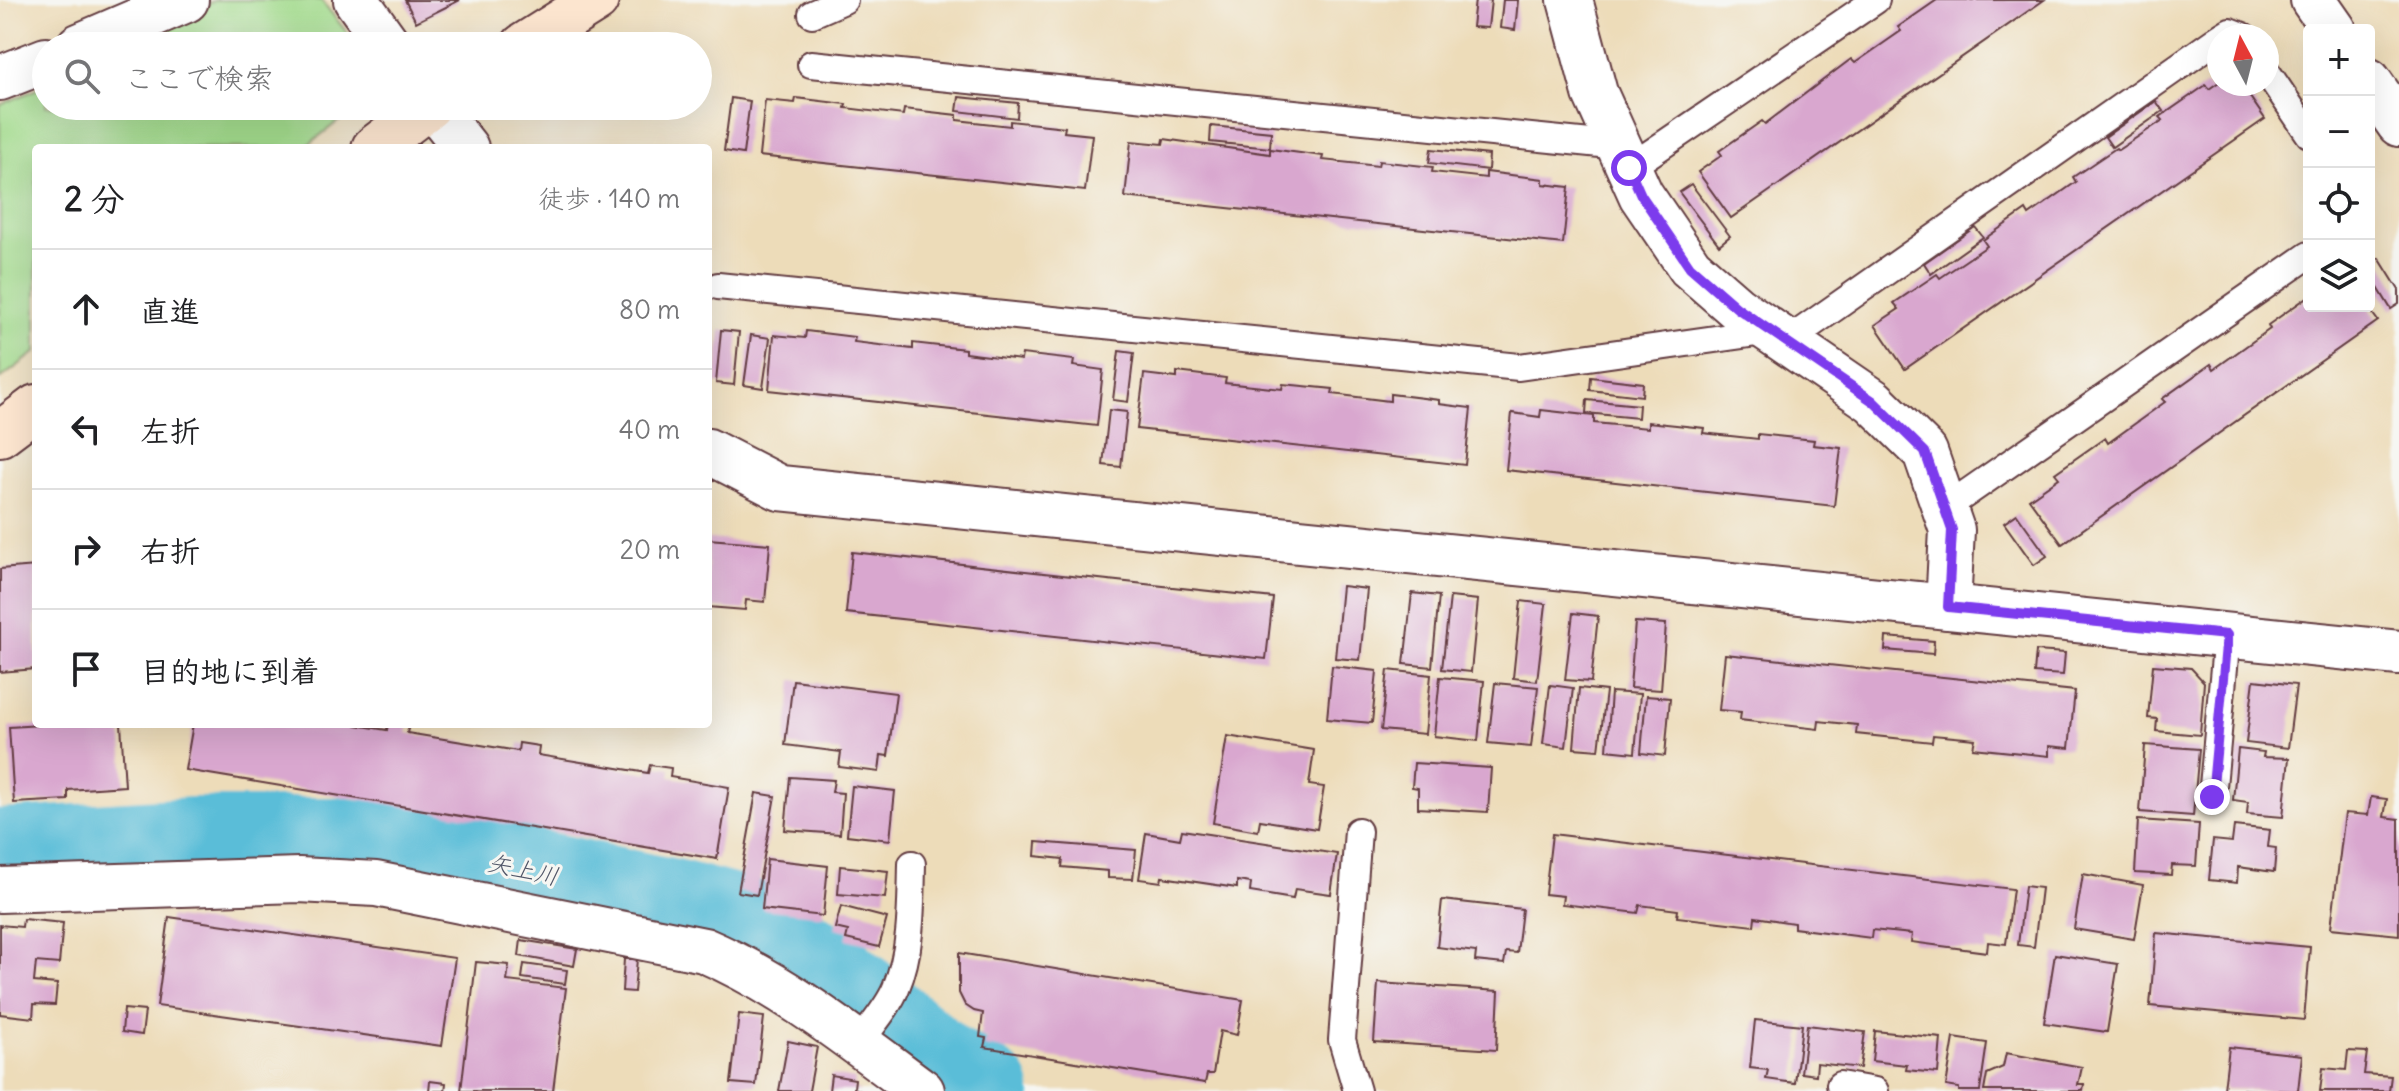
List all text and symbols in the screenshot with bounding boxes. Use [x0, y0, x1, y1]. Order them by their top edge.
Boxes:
north arrow [2207, 24, 2279, 96]
map controls [2303, 24, 2375, 312]
button: + [2303, 24, 2375, 96]
search box [32, 32, 712, 120]
icon: search [60, 54, 104, 98]
text: ここで検索 [124, 59, 274, 97]
button: − [2303, 96, 2375, 168]
route start [1611, 150, 1647, 186]
button: locate [2303, 168, 2375, 240]
text: 2 分 [64, 177, 125, 220]
text: 徒歩 · 140 m [538, 182, 680, 215]
button: layers [2303, 240, 2375, 312]
icon: ahead [64, 287, 108, 331]
text: 直進 [140, 292, 200, 330]
text: 80 m [619, 293, 680, 326]
icon: left [64, 407, 108, 451]
text: 左折 [140, 412, 200, 450]
text: 40 m [619, 413, 680, 446]
icon: right [64, 527, 108, 571]
text: 右折 [140, 532, 200, 570]
text: 20 m [620, 533, 680, 566]
icon: arrive [64, 647, 108, 691]
text: 目的地に到着 [140, 652, 320, 690]
route end [2194, 779, 2230, 815]
water label: 矢上川 [485, 847, 562, 891]

